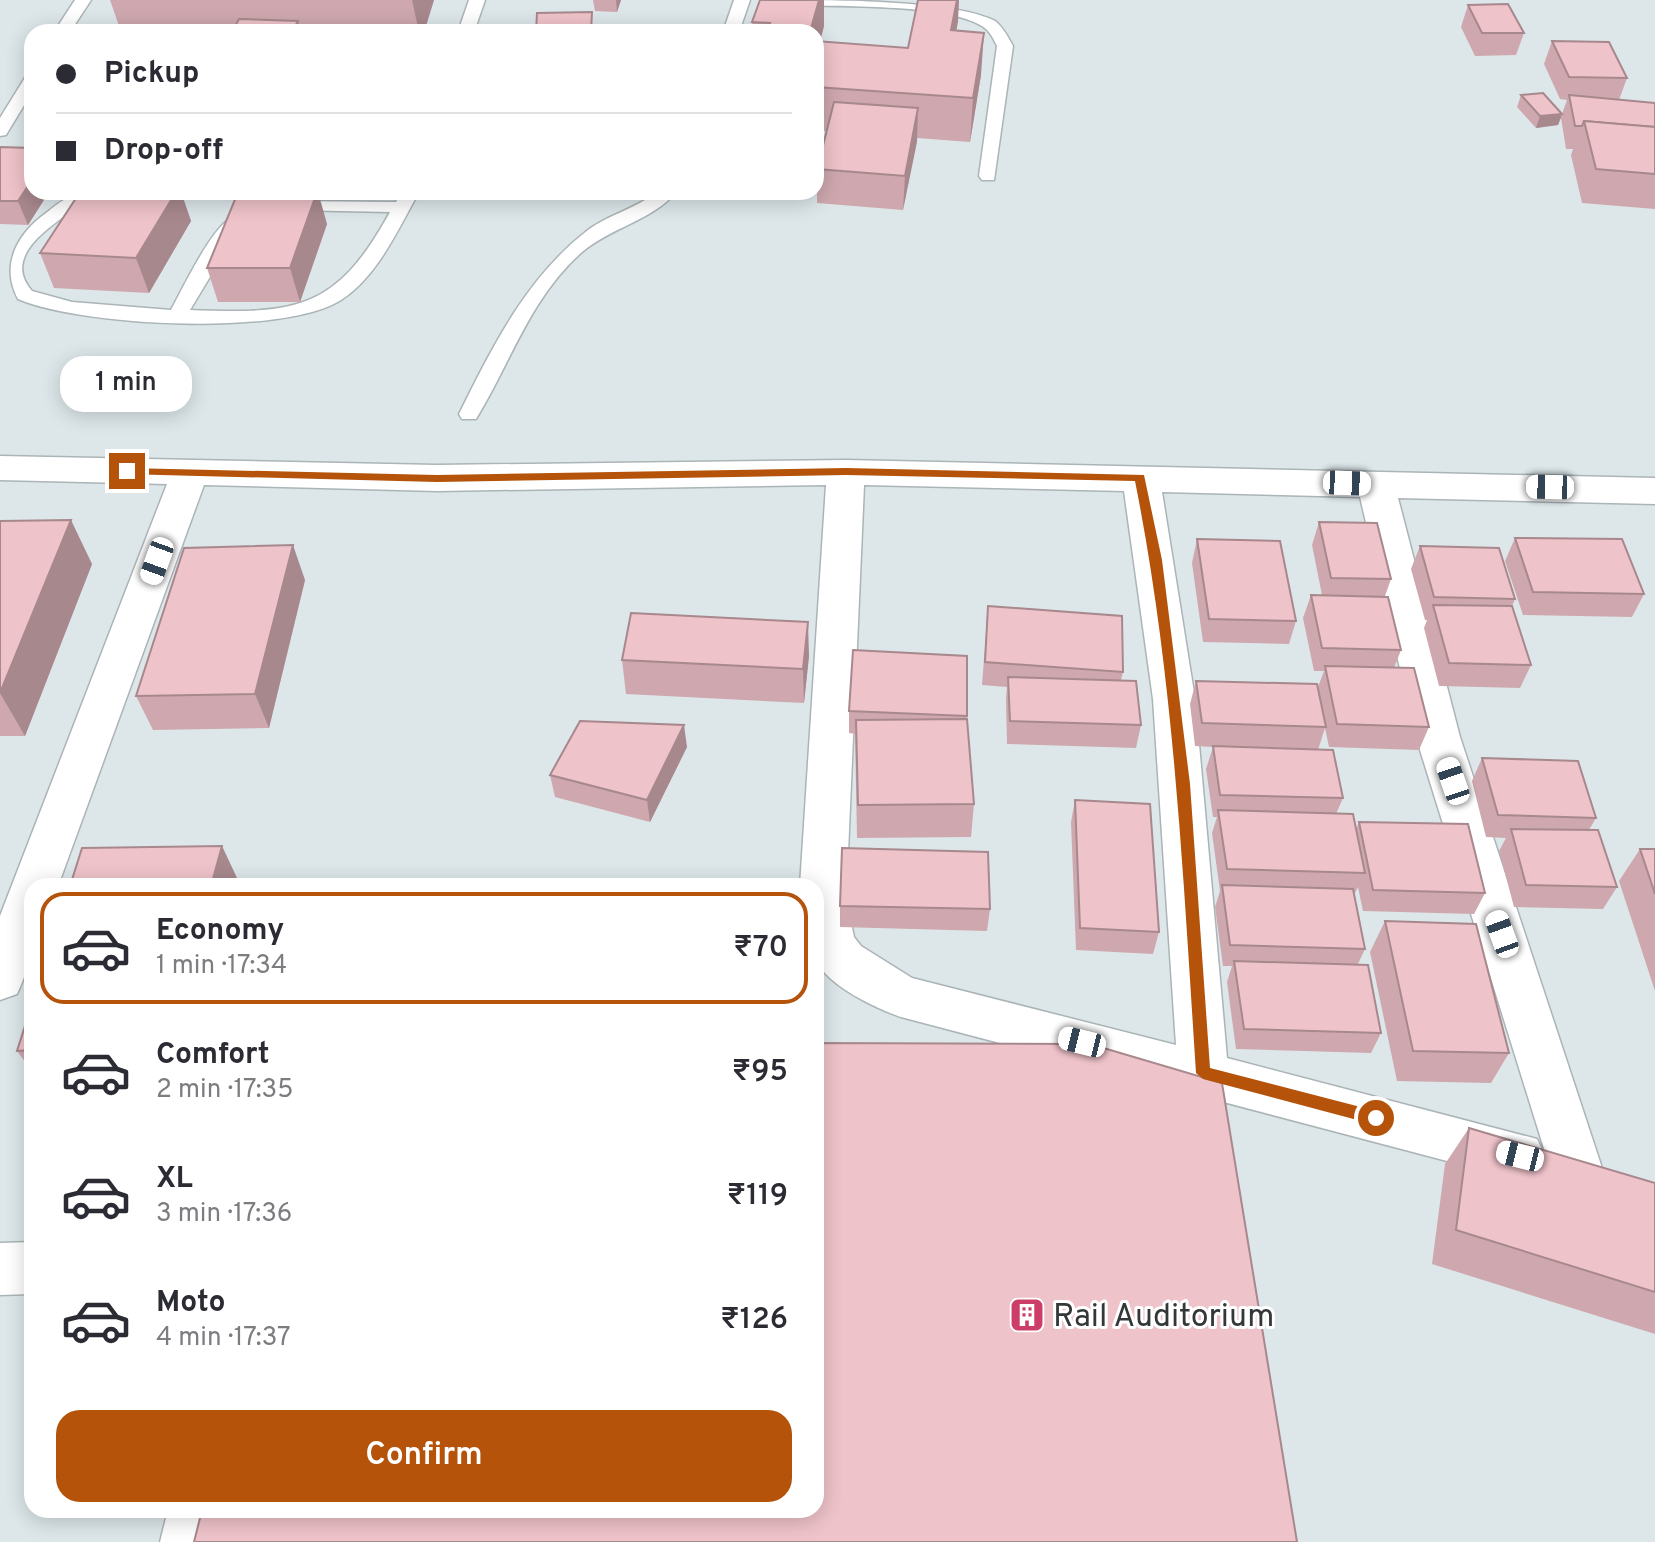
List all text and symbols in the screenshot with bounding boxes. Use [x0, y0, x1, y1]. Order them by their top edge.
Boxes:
text: Pickup [104, 56, 199, 93]
text: Drop-off [104, 133, 223, 170]
callout: 1 min [61, 355, 193, 411]
text: 1 min [95, 367, 157, 400]
route end [109, 453, 145, 489]
car [1323, 470, 1371, 496]
car [1526, 475, 1574, 499]
car [138, 534, 176, 588]
car [1434, 754, 1472, 808]
car [1483, 907, 1521, 961]
icon: car [60, 912, 132, 984]
text: Economy [156, 913, 284, 950]
text: ₹70 [733, 930, 788, 967]
text: 1 min · 17:34 [156, 950, 287, 983]
car [1056, 1025, 1108, 1059]
icon: car [60, 1036, 132, 1108]
text: Comfort [156, 1037, 269, 1074]
text: ₹95 [732, 1054, 788, 1091]
text: 2 min · 17:35 [156, 1074, 293, 1107]
route start [1358, 1100, 1394, 1136]
car [1494, 1139, 1546, 1173]
icon: car [60, 1160, 132, 1232]
text: XL [156, 1161, 193, 1198]
text: ₹119 [727, 1178, 788, 1215]
text: 3 min · 17:36 [156, 1198, 292, 1231]
icon: car [60, 1284, 132, 1356]
text: Moto [156, 1285, 226, 1322]
building icon: Rail Auditorium [1008, 1296, 1046, 1334]
place label: Rail Auditorium [1053, 1298, 1274, 1338]
text: ₹126 [720, 1302, 788, 1339]
text: 4 min · 17:37 [156, 1322, 291, 1355]
button: Confirm [56, 1410, 792, 1502]

